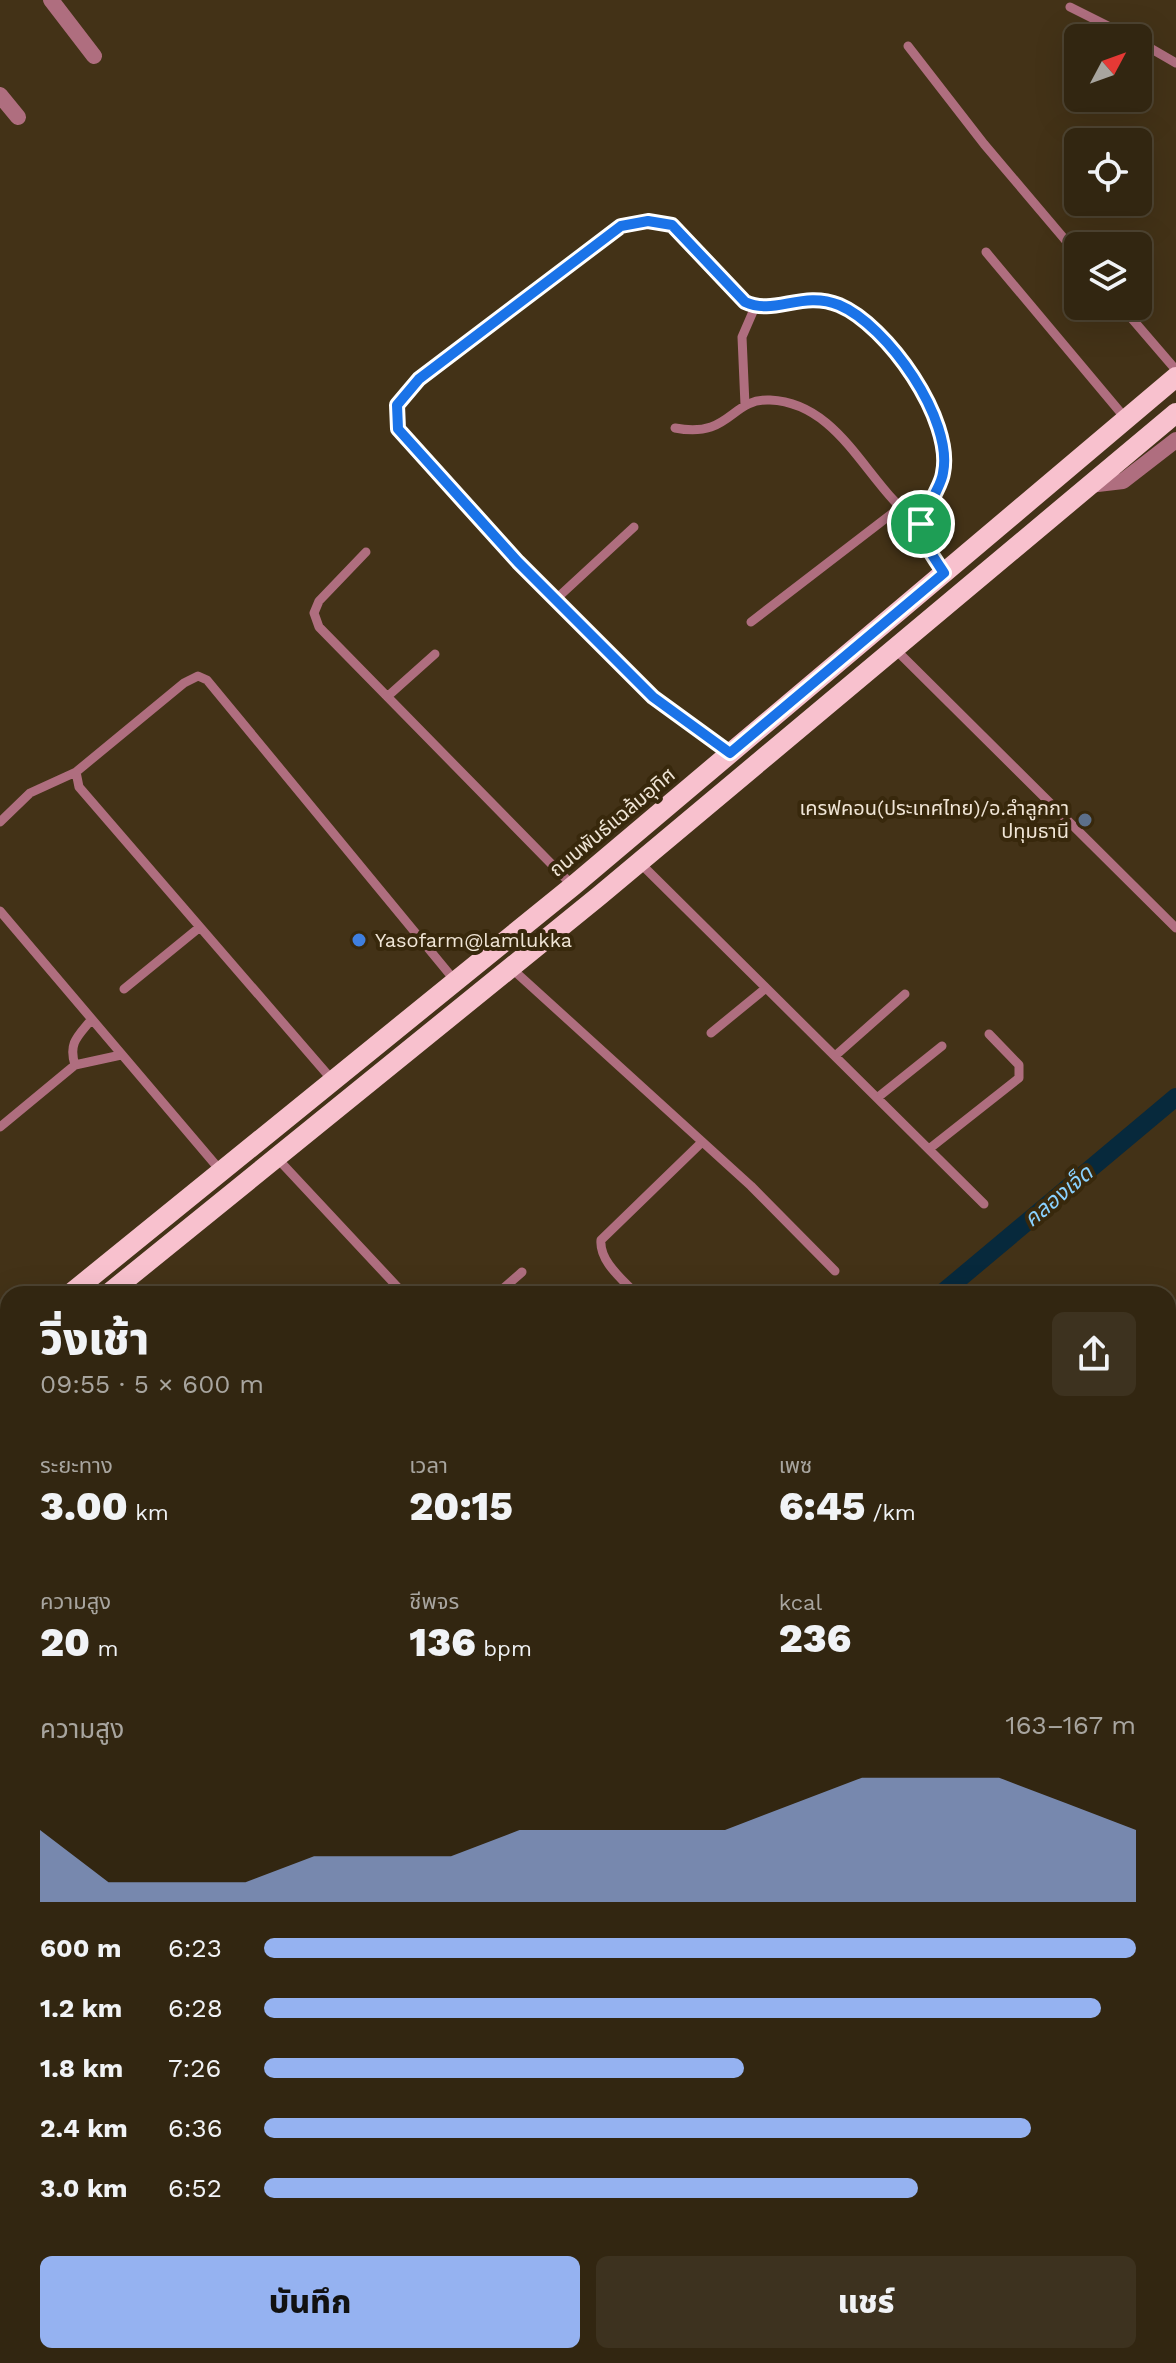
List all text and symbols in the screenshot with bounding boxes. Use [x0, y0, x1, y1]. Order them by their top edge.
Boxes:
north arrow [1064, 24, 1152, 112]
map controls [1064, 24, 1152, 320]
button: locate [1064, 128, 1152, 216]
button: layers [1064, 232, 1152, 320]
pin [887, 490, 955, 558]
icon: arrive [899, 502, 943, 546]
street label: ถนนพันธ์แฉล้มอุทิศ [544, 762, 680, 882]
place label: เครฟคอน(ประเทศไทย)/อ.ลำลูกกา ปทุมธานี [800, 796, 1069, 843]
marker: เครฟคอน(ประเทศไทย)/อ.ลำลูกกา ปทุมธานี [1076, 811, 1094, 829]
place label: Yasofarm@lamlukka [375, 928, 572, 952]
marker: Yasofarm@lamlukka [350, 931, 368, 949]
water label: คลองเจ็ด [1019, 1159, 1098, 1232]
button: share [1052, 1312, 1136, 1396]
text: วิ่งเช้า [40, 1313, 149, 1365]
text: 09:55 · 5 × 600 m [40, 1369, 264, 1399]
text: ระยะทาง [40, 1453, 113, 1478]
text: เวลา [409, 1453, 448, 1478]
text: เพซ [779, 1453, 812, 1478]
text: 3.00 [40, 1483, 128, 1530]
text: 20:15 [409, 1483, 513, 1530]
text: 6:45 [779, 1483, 865, 1530]
text: km [128, 1500, 169, 1525]
text: /km [865, 1500, 916, 1525]
text: ความสูง [40, 1589, 111, 1614]
text: ชีพจร [409, 1589, 459, 1614]
text: kcal [779, 1590, 822, 1615]
text: 236 [779, 1615, 851, 1662]
text: 20 [40, 1619, 90, 1666]
text: 136 [409, 1619, 476, 1666]
text: m [90, 1636, 119, 1661]
text: bpm [476, 1636, 532, 1661]
text: 163–167 m [1006, 1710, 1136, 1740]
text: ความสูง [40, 1714, 124, 1744]
text: 600 m [40, 1933, 121, 1963]
text: 6:23 [168, 1933, 222, 1963]
text: 1.2 km [40, 1993, 122, 2023]
text: 6:28 [168, 1993, 223, 2023]
text: 1.8 km [40, 2053, 123, 2083]
text: 7:26 [168, 2053, 221, 2083]
text: 2.4 km [40, 2113, 128, 2143]
text: 6:36 [168, 2113, 222, 2143]
text: 3.0 km [40, 2173, 128, 2203]
text: 6:52 [168, 2173, 222, 2203]
button: บันทึก [40, 2256, 580, 2348]
button: แชร์ [596, 2256, 1136, 2348]

